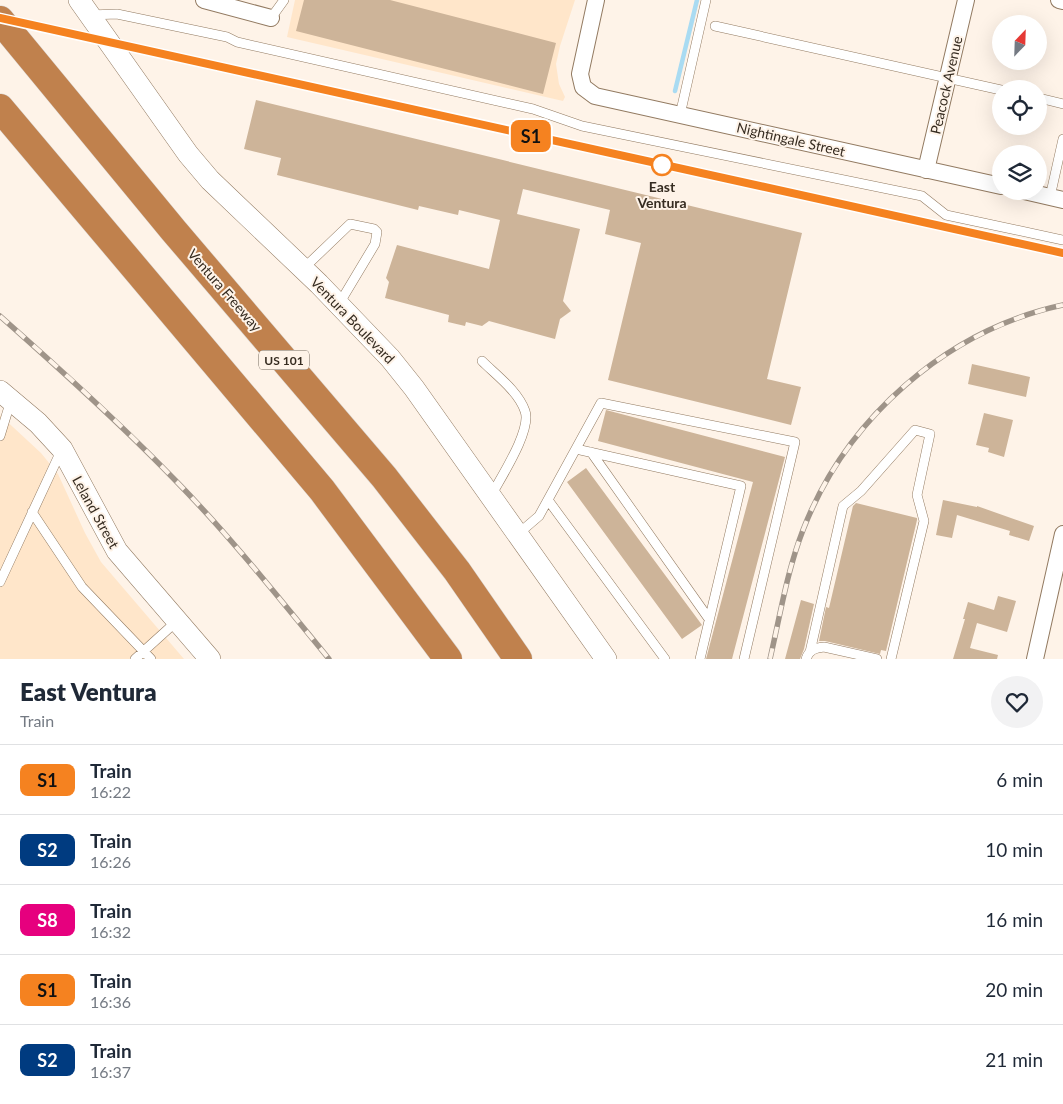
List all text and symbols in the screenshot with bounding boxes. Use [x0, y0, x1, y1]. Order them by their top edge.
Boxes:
north arrow [992, 15, 1048, 70]
map controls [992, 15, 1047, 200]
street label: Peacock Avenue [926, 34, 966, 136]
button: locate [992, 80, 1047, 135]
street label: Nightingale Street [735, 118, 847, 160]
line badge: S1 [508, 120, 554, 152]
text: S1 [521, 125, 541, 147]
button: layers [992, 145, 1047, 200]
marker: East Ventura [651, 154, 673, 176]
place label: East Ventura [636, 178, 687, 211]
street label: Ventura Freeway [185, 245, 266, 335]
street label: Ventura Boulevard [307, 273, 399, 367]
road number: US 101 [259, 350, 309, 370]
street label: Leland Street [69, 473, 123, 551]
button: heart [991, 676, 1043, 728]
text: East Ventura [20, 677, 157, 706]
text: Train [20, 711, 54, 730]
text: Train [90, 759, 132, 782]
text: 6 min [996, 768, 1043, 791]
text: S1 [37, 769, 58, 791]
text: 16:22 [90, 782, 131, 801]
text: Train [90, 829, 132, 852]
text: 10 min [985, 838, 1043, 861]
text: S2 [37, 839, 58, 861]
text: 16:26 [90, 852, 131, 871]
text: Train [90, 899, 132, 922]
text: 16 min [985, 908, 1043, 931]
text: S8 [37, 909, 58, 931]
text: 16:32 [90, 922, 131, 941]
text: Train [90, 969, 132, 992]
text: 20 min [985, 978, 1043, 1001]
text: S1 [37, 979, 58, 1001]
text: 16:36 [90, 992, 131, 1011]
text: Train [90, 1039, 132, 1062]
text: 21 min [985, 1048, 1043, 1071]
text: S2 [37, 1049, 58, 1071]
text: 16:37 [90, 1062, 131, 1081]

